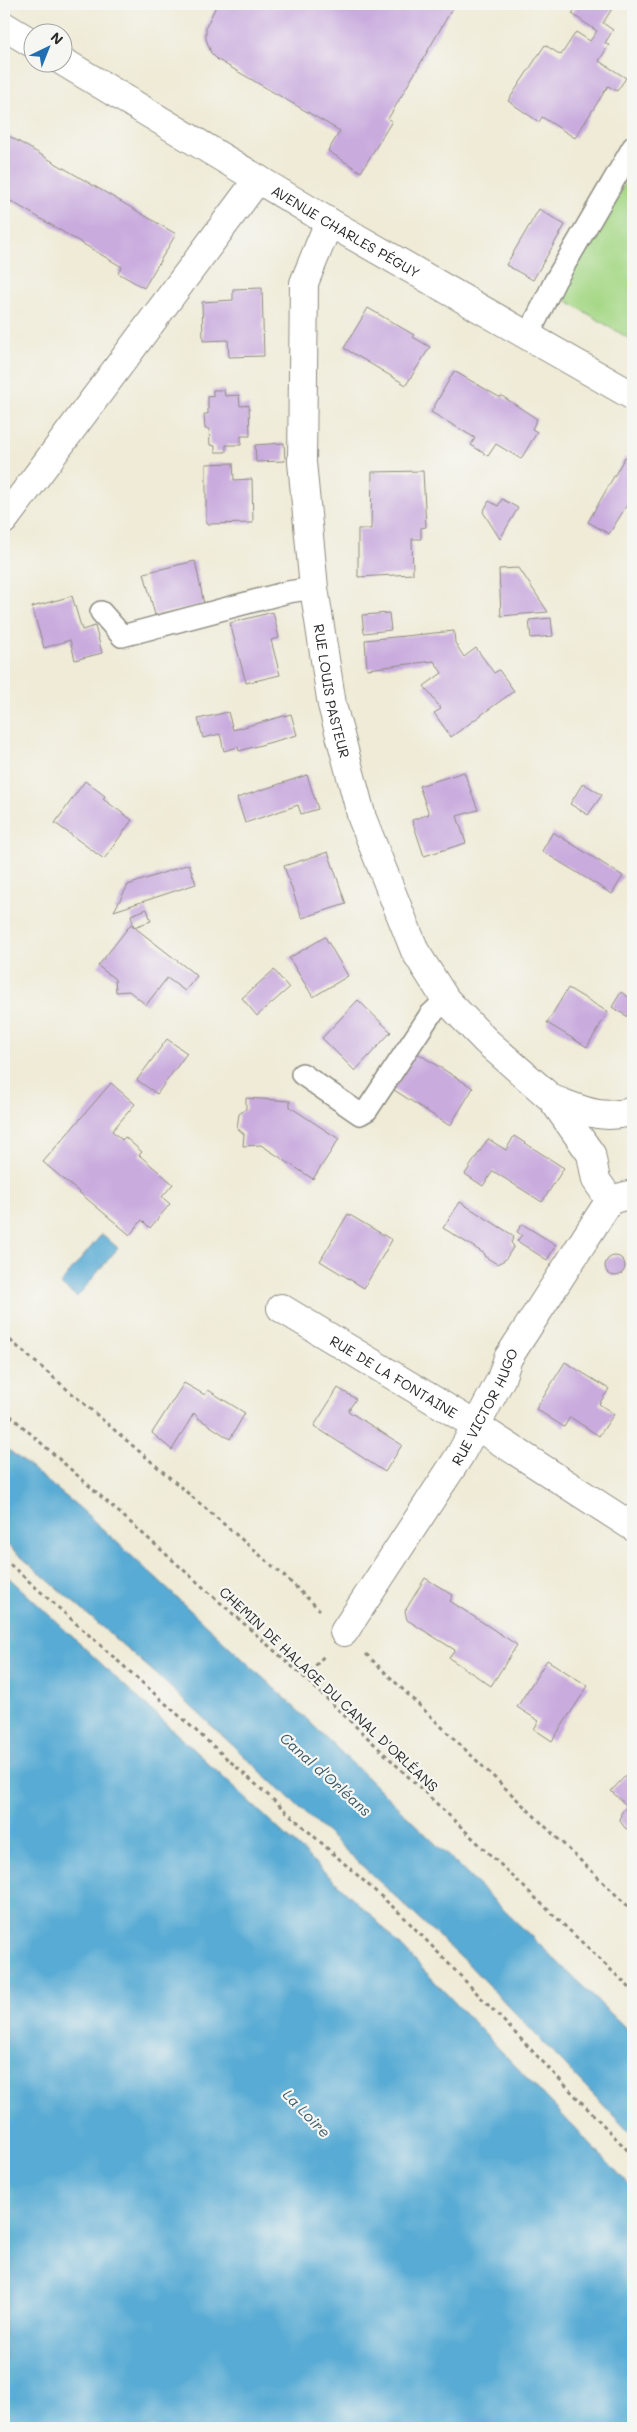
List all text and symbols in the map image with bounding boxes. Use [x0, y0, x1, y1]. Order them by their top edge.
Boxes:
north arrow [22, 22, 72, 72]
text: N [47, 28, 68, 49]
street label: AVENUE CHARLES PÉGUY [268, 180, 424, 282]
street label: RUE LOUIS PASTEUR [310, 622, 355, 760]
street label: RUE DE LA FONTAINE [327, 1330, 461, 1422]
street label: RUE VICTOR HUGO [446, 1344, 522, 1469]
street label: CHEMIN DE HALAGE DU CANAL D'ORLÉANS [215, 1582, 443, 1796]
water label: Canal d'Orléans [276, 1728, 376, 1820]
water label: La Loire [279, 2084, 335, 2142]

